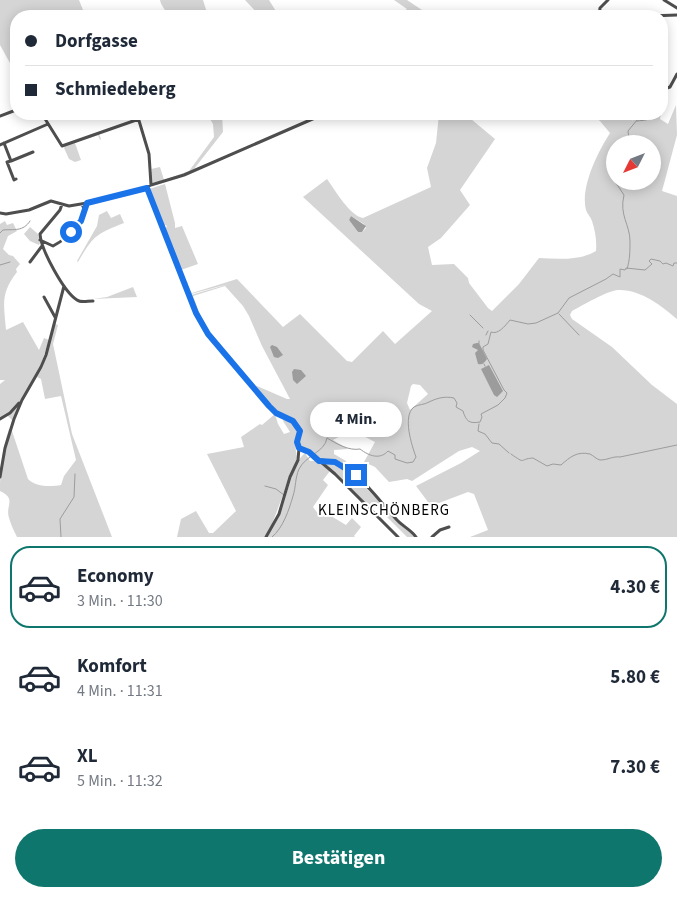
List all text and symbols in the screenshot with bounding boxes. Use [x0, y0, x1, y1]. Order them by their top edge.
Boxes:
text: Dorfgasse [55, 28, 138, 55]
text: Schmiedeberg [55, 76, 176, 103]
north arrow [606, 135, 661, 190]
map controls [606, 135, 661, 190]
route start [60, 221, 82, 243]
callout: 4 Min. [310, 402, 402, 438]
text: 4 Min. [335, 408, 377, 430]
route end [345, 464, 367, 486]
district label: KLEINSCHÖNBERG [318, 500, 450, 521]
text: Economy [77, 563, 154, 590]
icon: car [17, 565, 62, 610]
text: 4.30 € [610, 574, 660, 601]
text: 3 Min. · 11:30 [77, 590, 163, 612]
text: Komfort [77, 653, 147, 680]
icon: car [17, 655, 62, 700]
text: 5.80 € [610, 664, 660, 691]
text: 4 Min. · 11:31 [77, 680, 163, 702]
text: XL [77, 743, 98, 770]
icon: car [17, 745, 62, 790]
text: 7.30 € [610, 754, 660, 781]
text: 5 Min. · 11:32 [77, 770, 163, 792]
button: Bestätigen [15, 829, 662, 887]

